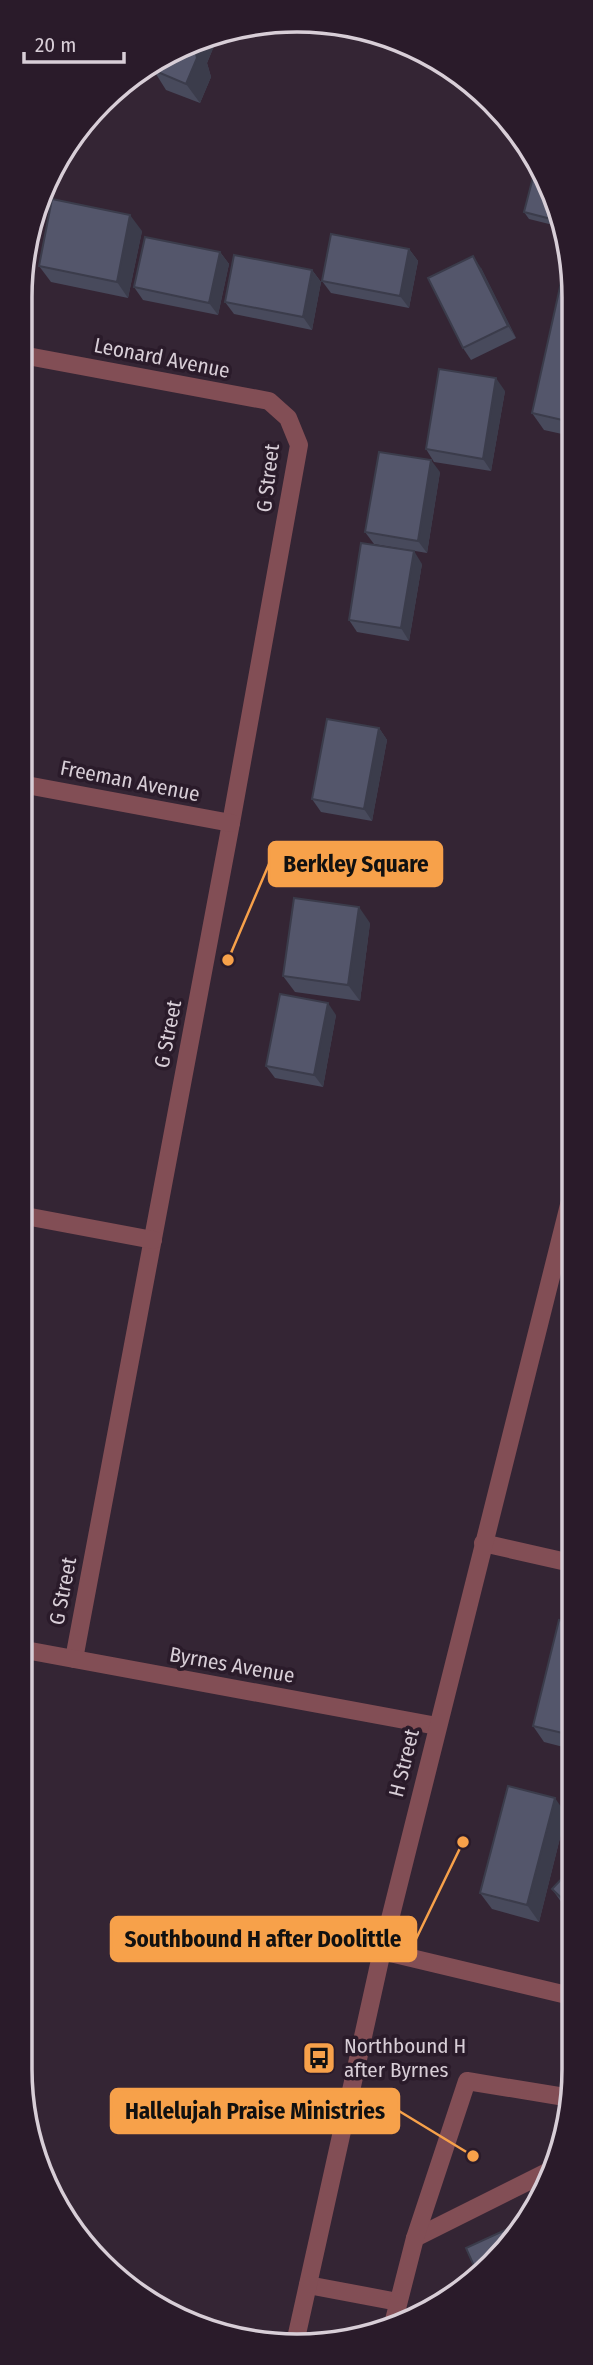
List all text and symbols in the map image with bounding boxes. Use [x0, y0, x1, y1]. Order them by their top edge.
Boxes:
scale bar [24, 21, 124, 65]
text: 20 m [35, 32, 76, 58]
street label: Leonard Avenue [92, 332, 232, 384]
street label: G Street [251, 442, 285, 514]
street label: Freeman Avenue [58, 755, 202, 807]
callout: Berkley Square [269, 842, 442, 886]
text: Berkley Square [283, 850, 429, 878]
street label: G Street [149, 998, 187, 1070]
street label: G Street [44, 1555, 82, 1627]
street label: Byrnes Avenue [167, 1641, 297, 1689]
street label: H Street [383, 1726, 425, 1800]
callout: Southbound H after Doolittle [111, 1917, 416, 1961]
text: Southbound H after Doolittle [125, 1925, 402, 1953]
place label: Northbound H after Byrnes [344, 2033, 466, 2083]
bus stop icon: Northbound H after Byrnes [300, 2039, 338, 2077]
callout: Hallelujah Praise Ministries [111, 2089, 399, 2133]
text: Hallelujah Praise Ministries [125, 2097, 385, 2125]

